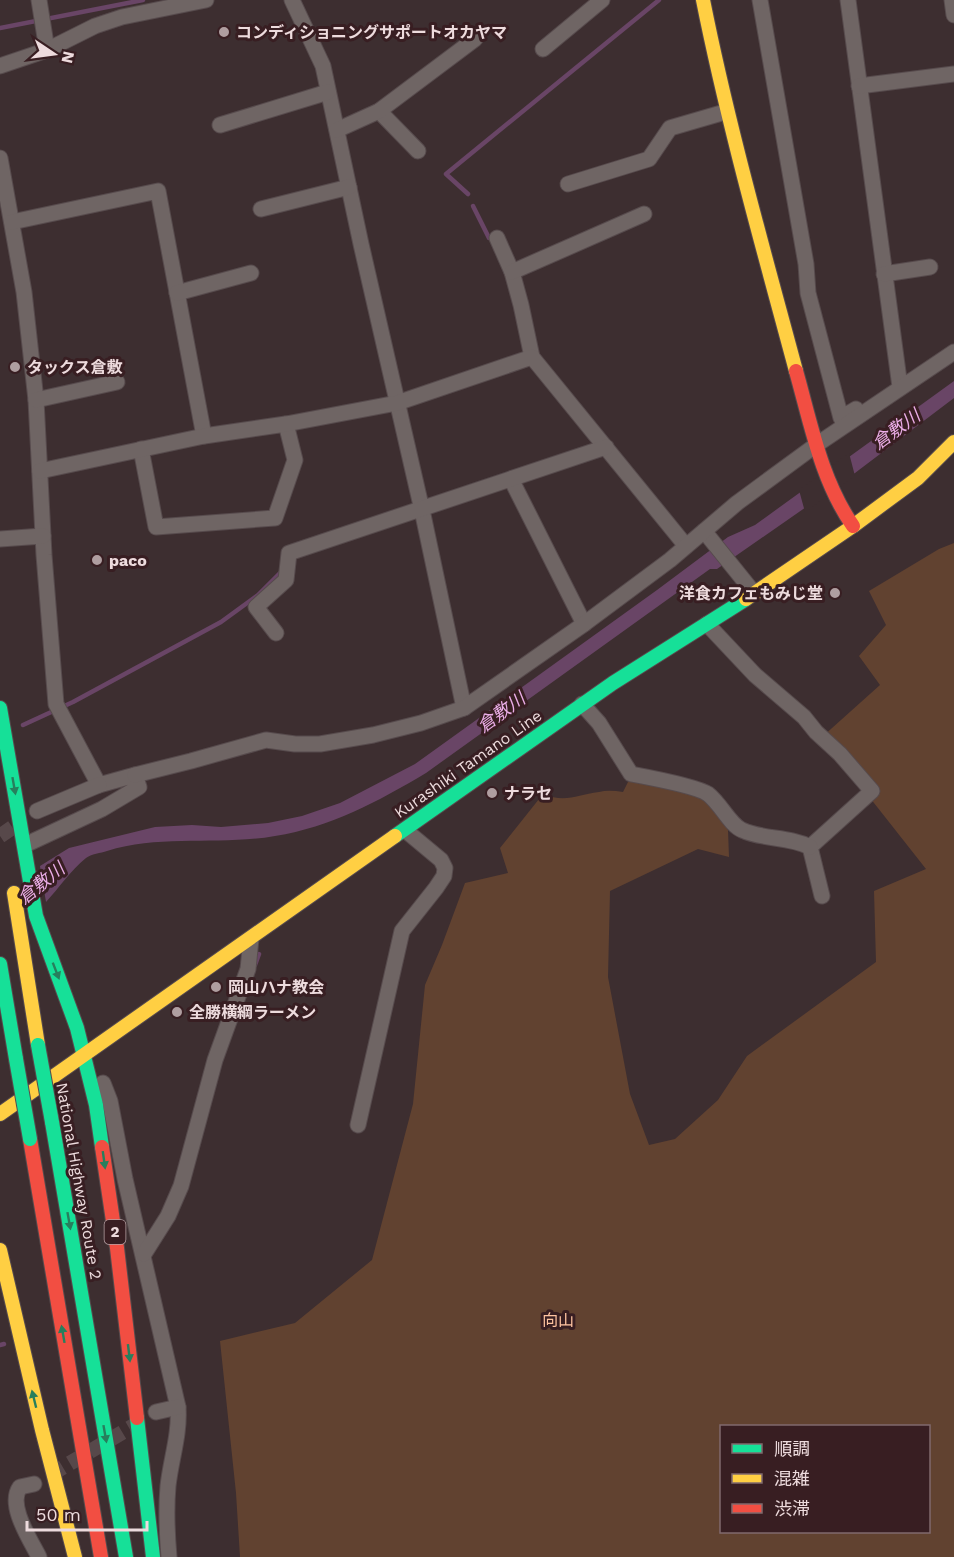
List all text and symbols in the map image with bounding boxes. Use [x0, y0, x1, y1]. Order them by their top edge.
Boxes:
place label: コンディショニングサポートオカヤマ [236, 23, 507, 42]
north arrow [24, 24, 84, 84]
marker: コンディショニングサポートオカヤマ [217, 25, 231, 39]
text: N [58, 49, 79, 65]
place label: タックス倉敷 [27, 358, 123, 377]
marker: タックス倉敷 [8, 360, 22, 374]
water label: 倉敷川 [868, 403, 926, 453]
place label: paco [109, 551, 147, 570]
marker: paco [90, 553, 104, 567]
place label: 洋食カフェもみじ堂 [679, 584, 823, 603]
marker: 洋食カフェもみじ堂 [828, 586, 842, 600]
water label: 倉敷川 [473, 686, 531, 736]
street label: Kurashiki Tamano Line [391, 706, 545, 822]
one-way arrow [10, 777, 19, 796]
place label: ナラセ [504, 784, 552, 803]
marker: ナラセ [485, 786, 499, 800]
water label: 倉敷川 [13, 857, 70, 908]
one-way arrow [51, 963, 61, 981]
place label: 岡山ハナ教会 [228, 978, 324, 997]
marker: 岡山ハナ教会 [209, 980, 223, 994]
place label: 全勝横綱ラーメン [189, 1003, 316, 1022]
marker: 全勝横綱ラーメン [170, 1005, 184, 1019]
street label: National Highway Route 2 [52, 1081, 106, 1281]
one-way arrow [100, 1150, 109, 1169]
one-way arrow [65, 1212, 74, 1231]
road number: 2 [104, 1220, 126, 1244]
park label: 向山 [542, 1311, 574, 1330]
one-way arrow [58, 1324, 67, 1343]
one-way arrow [124, 1343, 134, 1362]
one-way arrow [29, 1389, 39, 1408]
one-way arrow [101, 1425, 110, 1444]
legend [720, 1425, 930, 1533]
text: 順調 [774, 1438, 810, 1459]
text: 混雑 [774, 1468, 810, 1489]
scale bar [27, 1494, 147, 1532]
text: 渋滞 [774, 1498, 810, 1519]
text: 50 m [36, 1504, 81, 1525]

